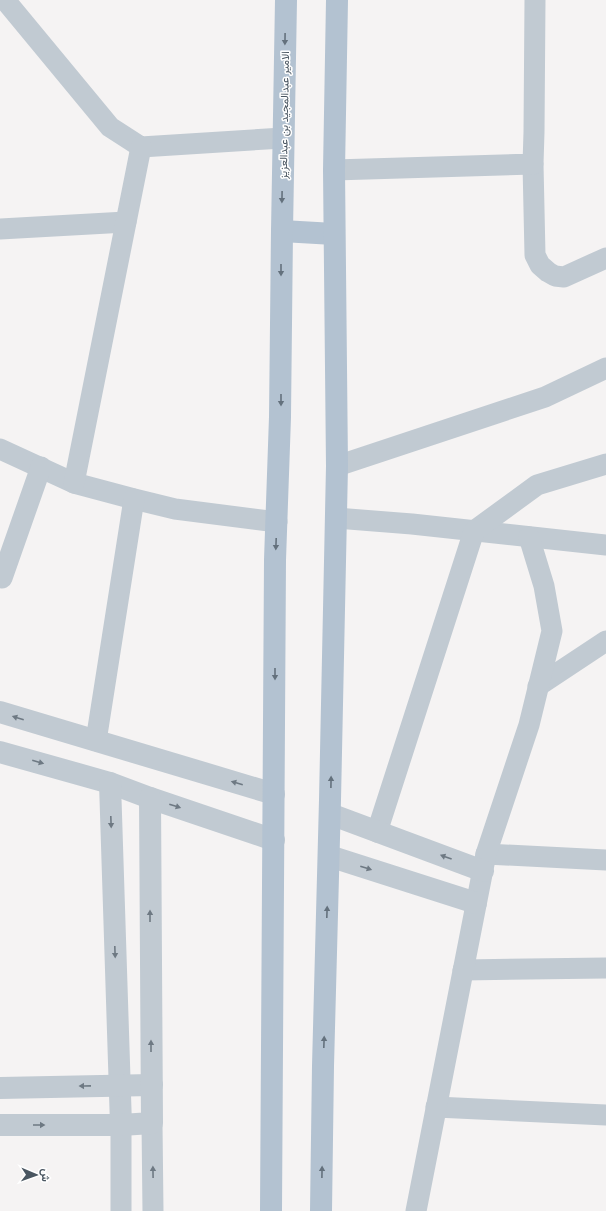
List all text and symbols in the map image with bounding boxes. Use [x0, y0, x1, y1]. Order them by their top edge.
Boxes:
one-way arrow [282, 33, 288, 46]
street label: الامير عبدالمجيد بن عبدالعزيز [276, 51, 292, 180]
one-way arrow [279, 191, 285, 204]
one-way arrow [278, 264, 285, 276]
one-way arrow [278, 394, 284, 407]
one-way arrow [273, 538, 279, 551]
one-way arrow [272, 668, 278, 681]
one-way arrow [12, 715, 24, 721]
one-way arrow [32, 759, 44, 765]
one-way arrow [328, 775, 334, 788]
one-way arrow [231, 780, 243, 786]
one-way arrow [169, 804, 181, 810]
one-way arrow [108, 816, 115, 828]
one-way arrow [440, 854, 452, 860]
one-way arrow [360, 865, 372, 871]
one-way arrow [324, 906, 331, 918]
one-way arrow [147, 910, 154, 922]
one-way arrow [112, 946, 119, 958]
one-way arrow [321, 1035, 327, 1048]
one-way arrow [148, 1040, 155, 1052]
one-way arrow [78, 1083, 91, 1089]
one-way arrow [33, 1122, 46, 1128]
north arrow [16, 1155, 56, 1195]
one-way arrow [150, 1165, 156, 1178]
one-way arrow [319, 1165, 325, 1178]
text: ش [39, 1168, 53, 1182]

